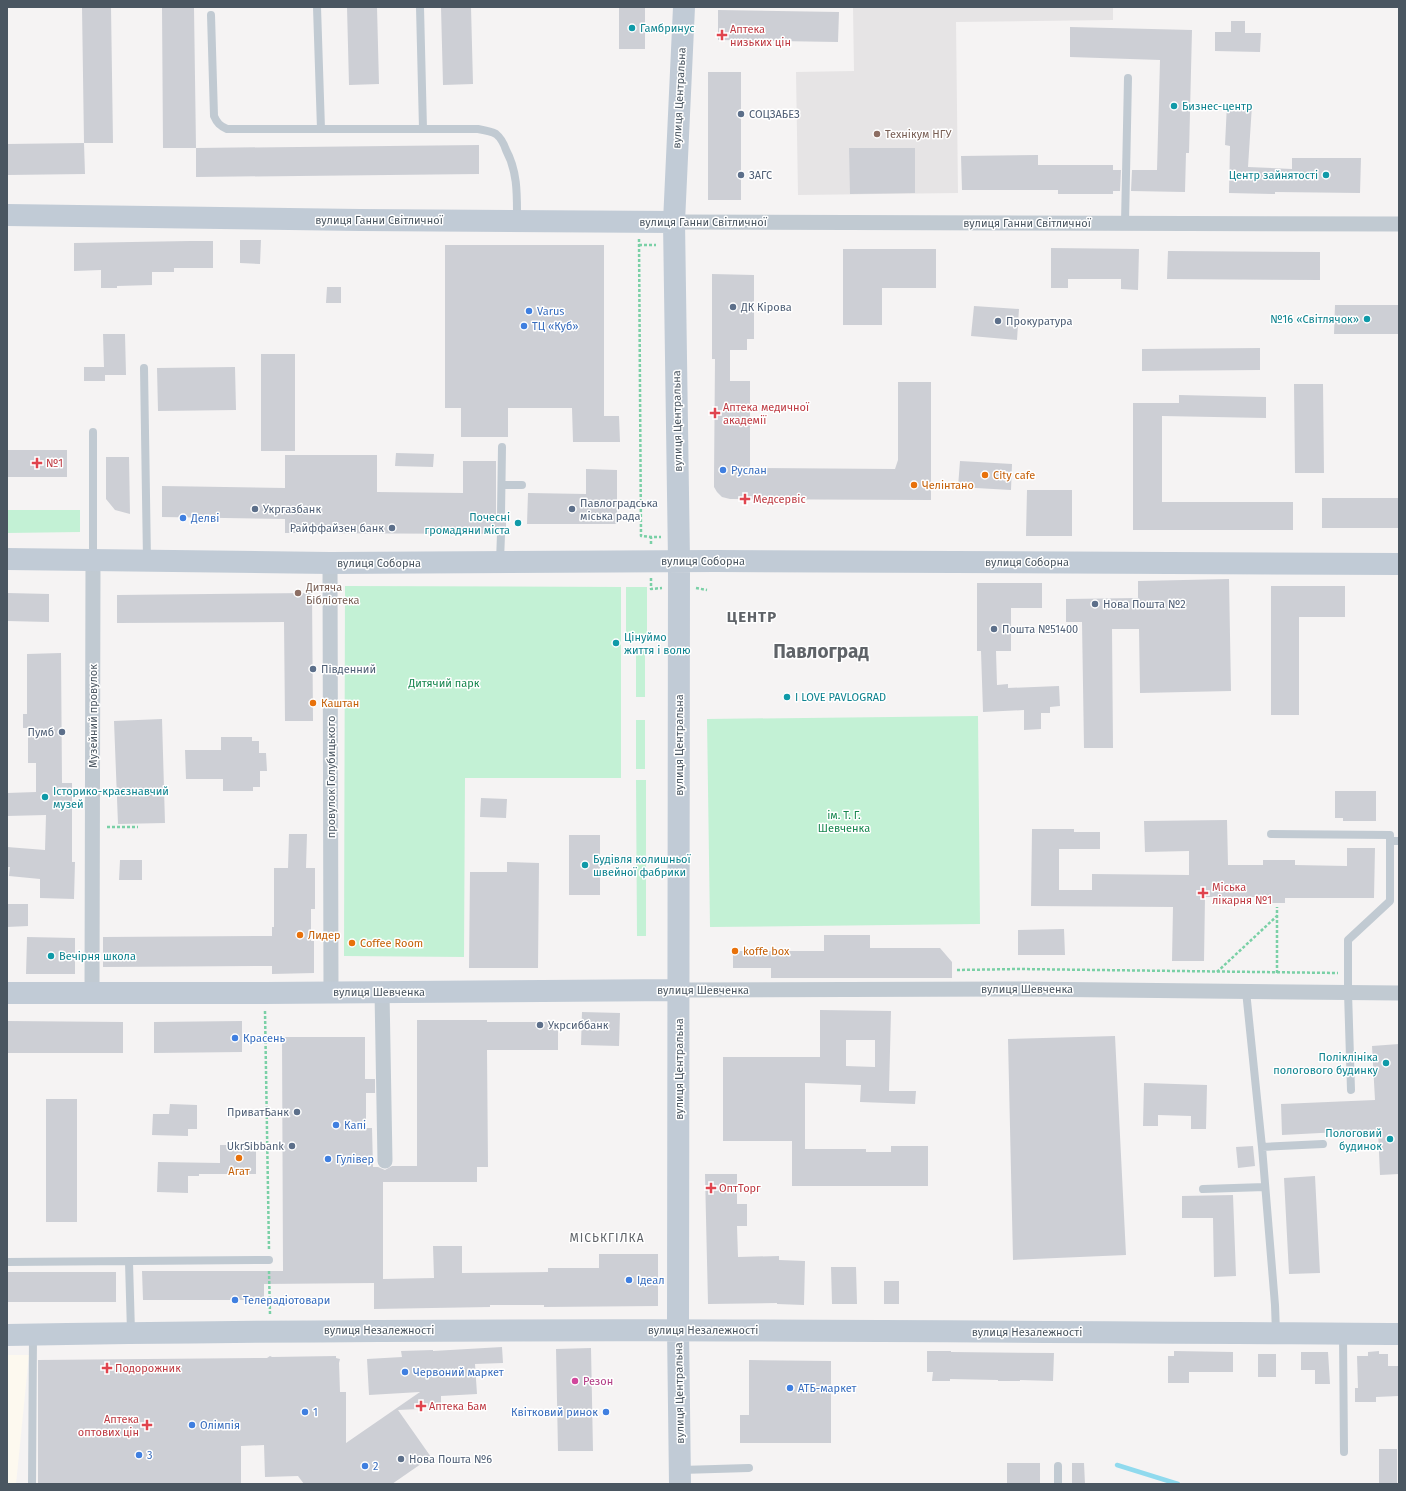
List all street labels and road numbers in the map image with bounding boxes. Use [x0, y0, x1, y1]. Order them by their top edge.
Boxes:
street label: вулиця Центральна [670, 47, 689, 149]
street label: вулиця Ганни Світличної [315, 214, 444, 227]
street label: вулиця Ганни Світличної [639, 216, 768, 229]
street label: вулиця Ганни Світличної [963, 217, 1092, 230]
street label: вулиця Центральна [670, 370, 685, 472]
street label: вулиця Соборна [661, 555, 745, 568]
street label: вулиця Соборна [985, 556, 1069, 569]
street label: вулиця Соборна [337, 557, 421, 570]
street label: Музейний провулок [87, 664, 100, 768]
street label: вулиця Центральна [673, 694, 686, 796]
street label: провулок Голубицького [325, 716, 338, 838]
street label: вулиця Шевченка [981, 983, 1073, 996]
street label: вулиця Шевченка [657, 984, 749, 997]
street label: вулиця Шевченка [333, 986, 425, 999]
street label: вулиця Центральна [673, 1018, 686, 1120]
street label: вулиця Незалежності [324, 1324, 434, 1337]
street label: вулиця Незалежності [648, 1324, 758, 1337]
street label: вулиця Незалежності [972, 1326, 1082, 1339]
street label: вулиця Центральна [672, 1342, 687, 1444]

